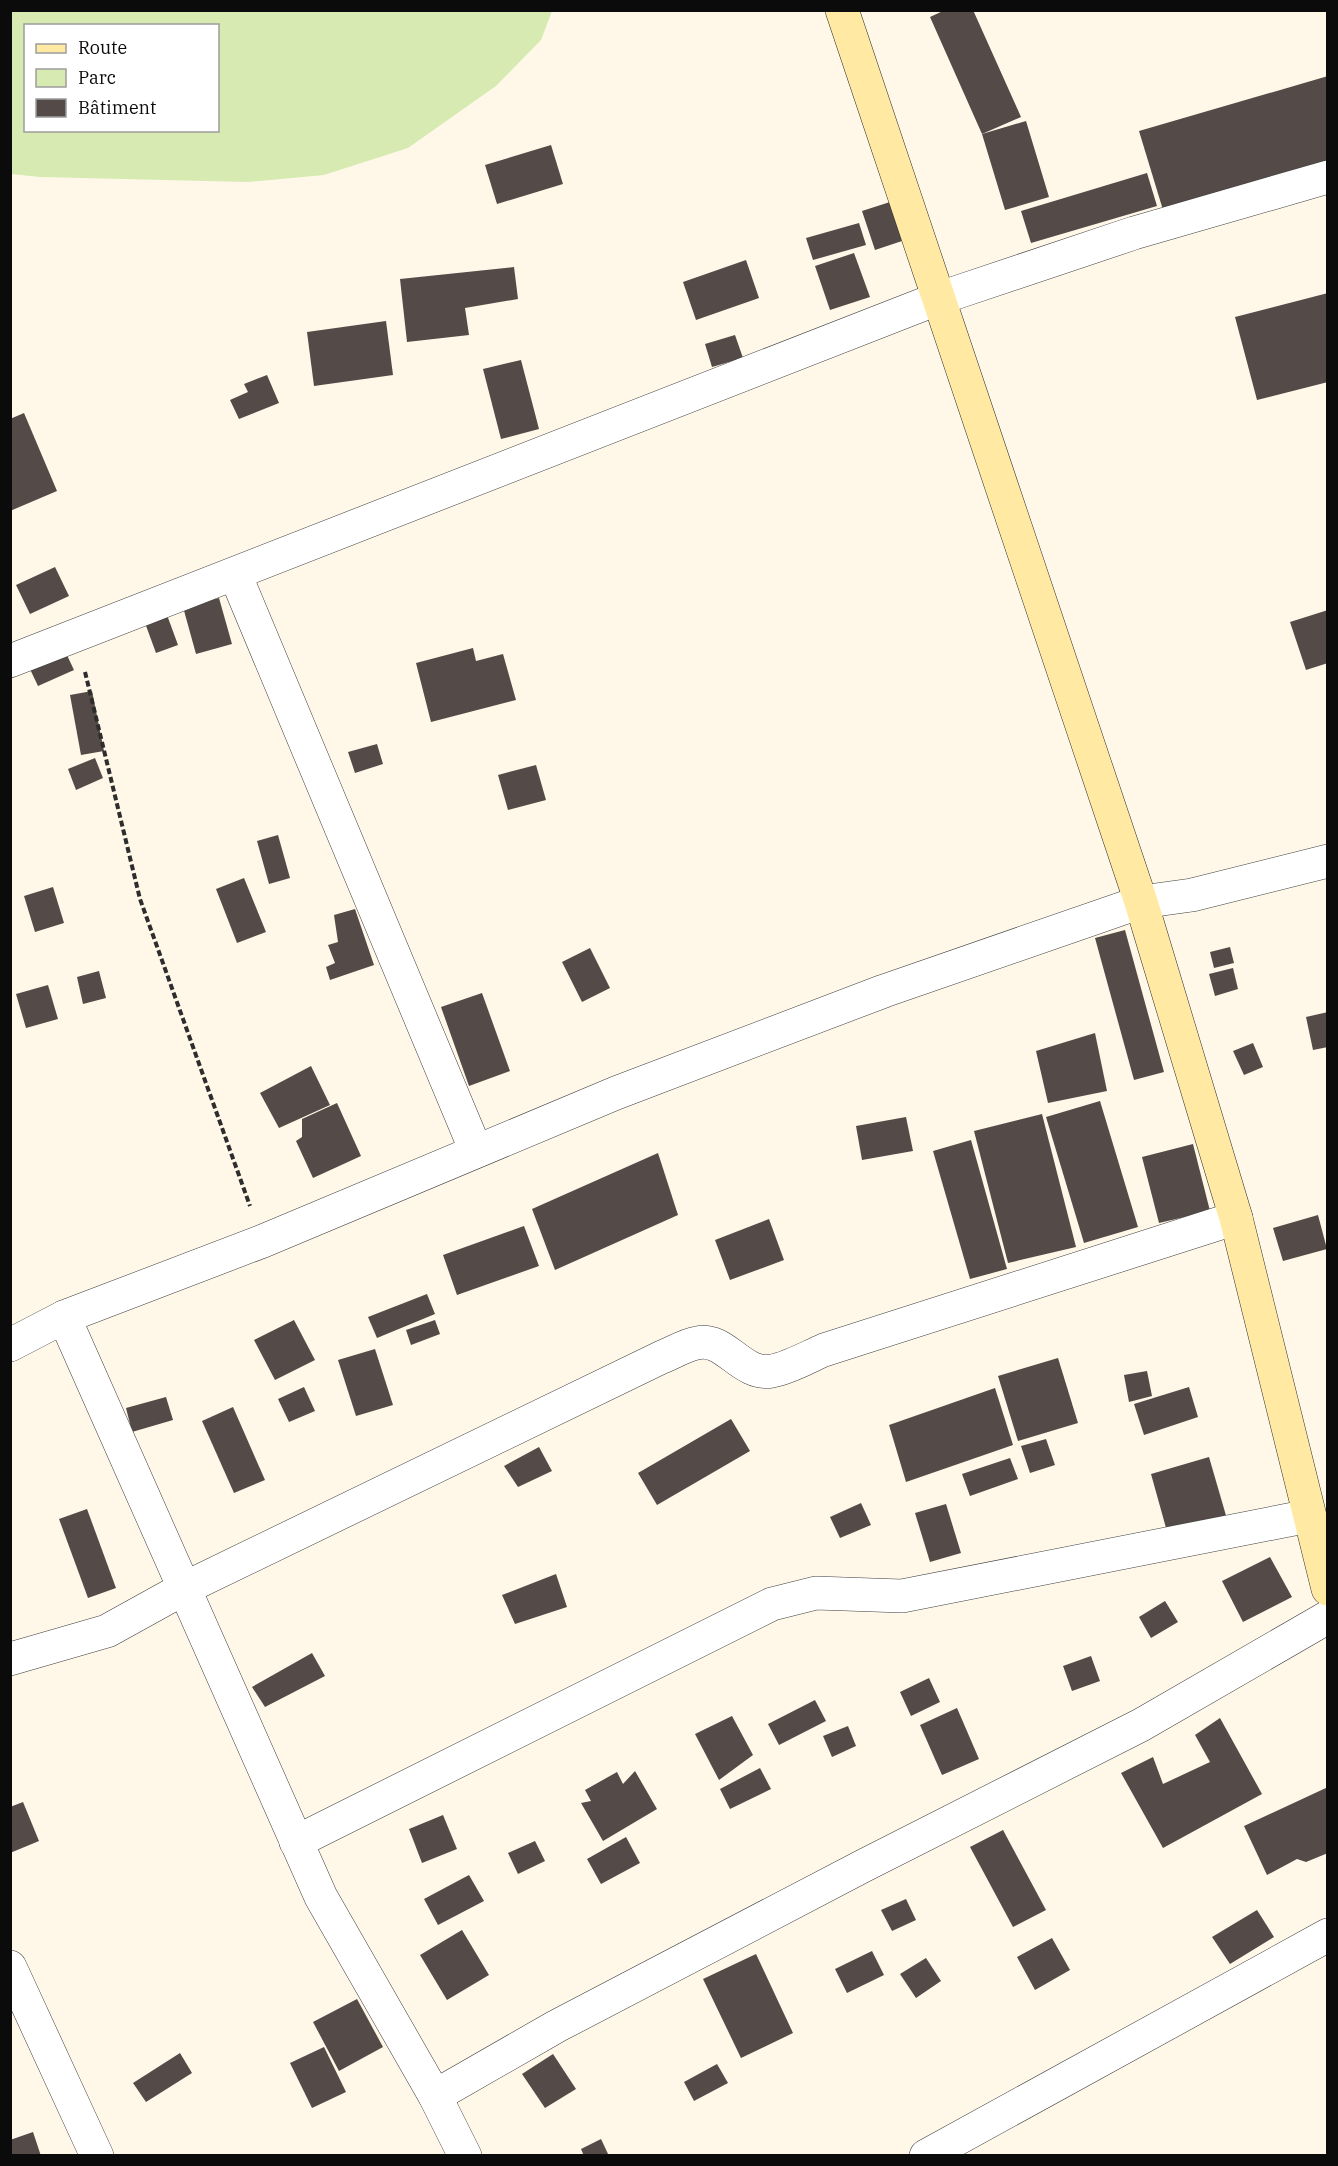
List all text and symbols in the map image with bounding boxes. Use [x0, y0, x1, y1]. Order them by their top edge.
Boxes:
legend [24, 24, 219, 132]
text: Route [78, 36, 127, 59]
text: Parc [78, 66, 116, 89]
text: Bâtiment [78, 96, 156, 119]

